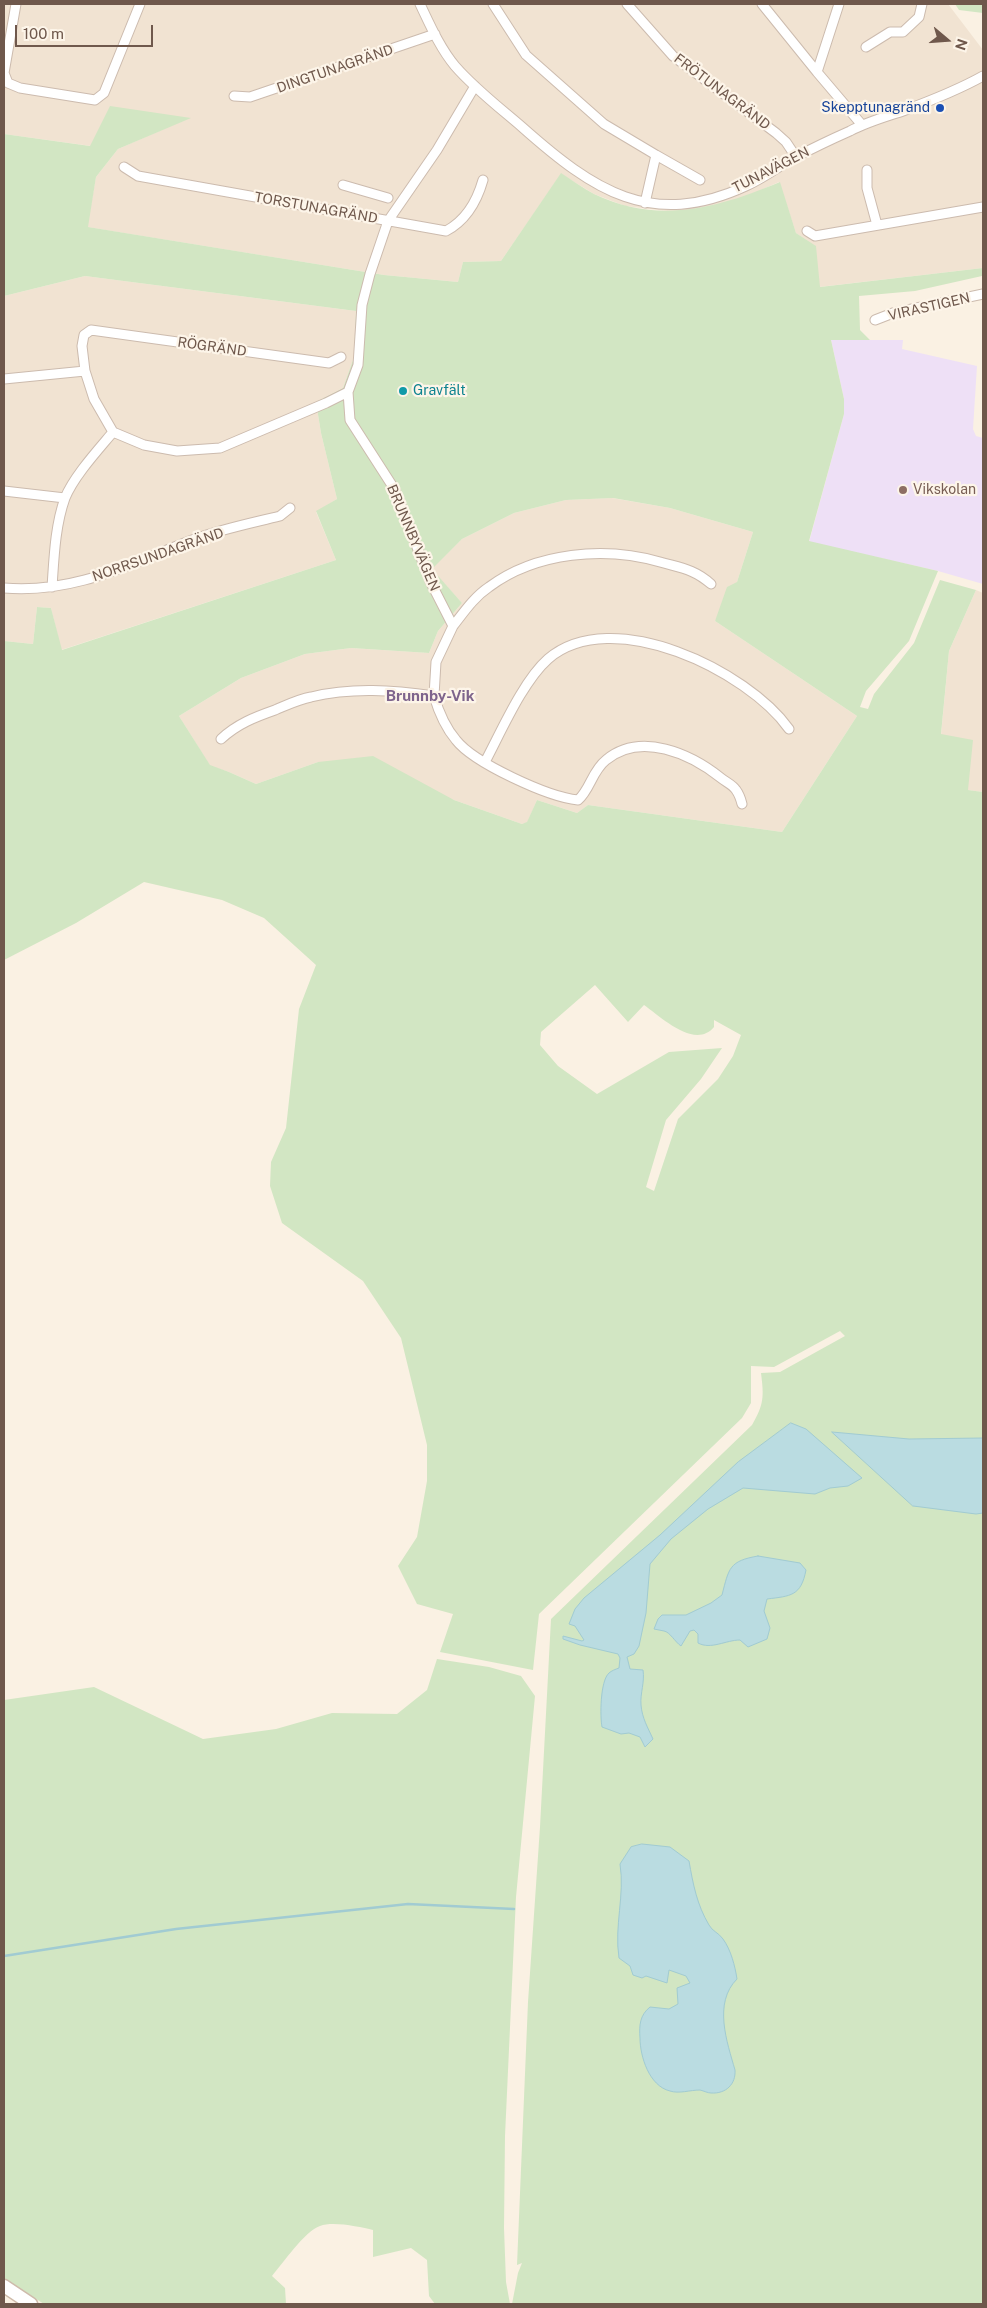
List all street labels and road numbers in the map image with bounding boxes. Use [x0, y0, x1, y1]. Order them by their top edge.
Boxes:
street label: DINGTUNAGRÄND [275, 41, 395, 97]
street label: FRÖTUNAGRÄND [671, 50, 773, 134]
street label: TUNAVÄGEN [730, 143, 812, 197]
street label: TORSTUNAGRÄND [253, 189, 379, 227]
street label: VIRASTIGEN [886, 289, 972, 325]
street label: RÖGRÄND [176, 334, 248, 360]
street label: BRUNNBYVÄGEN [383, 482, 443, 594]
street label: NORRSUNDAGRÄND [90, 525, 226, 585]

